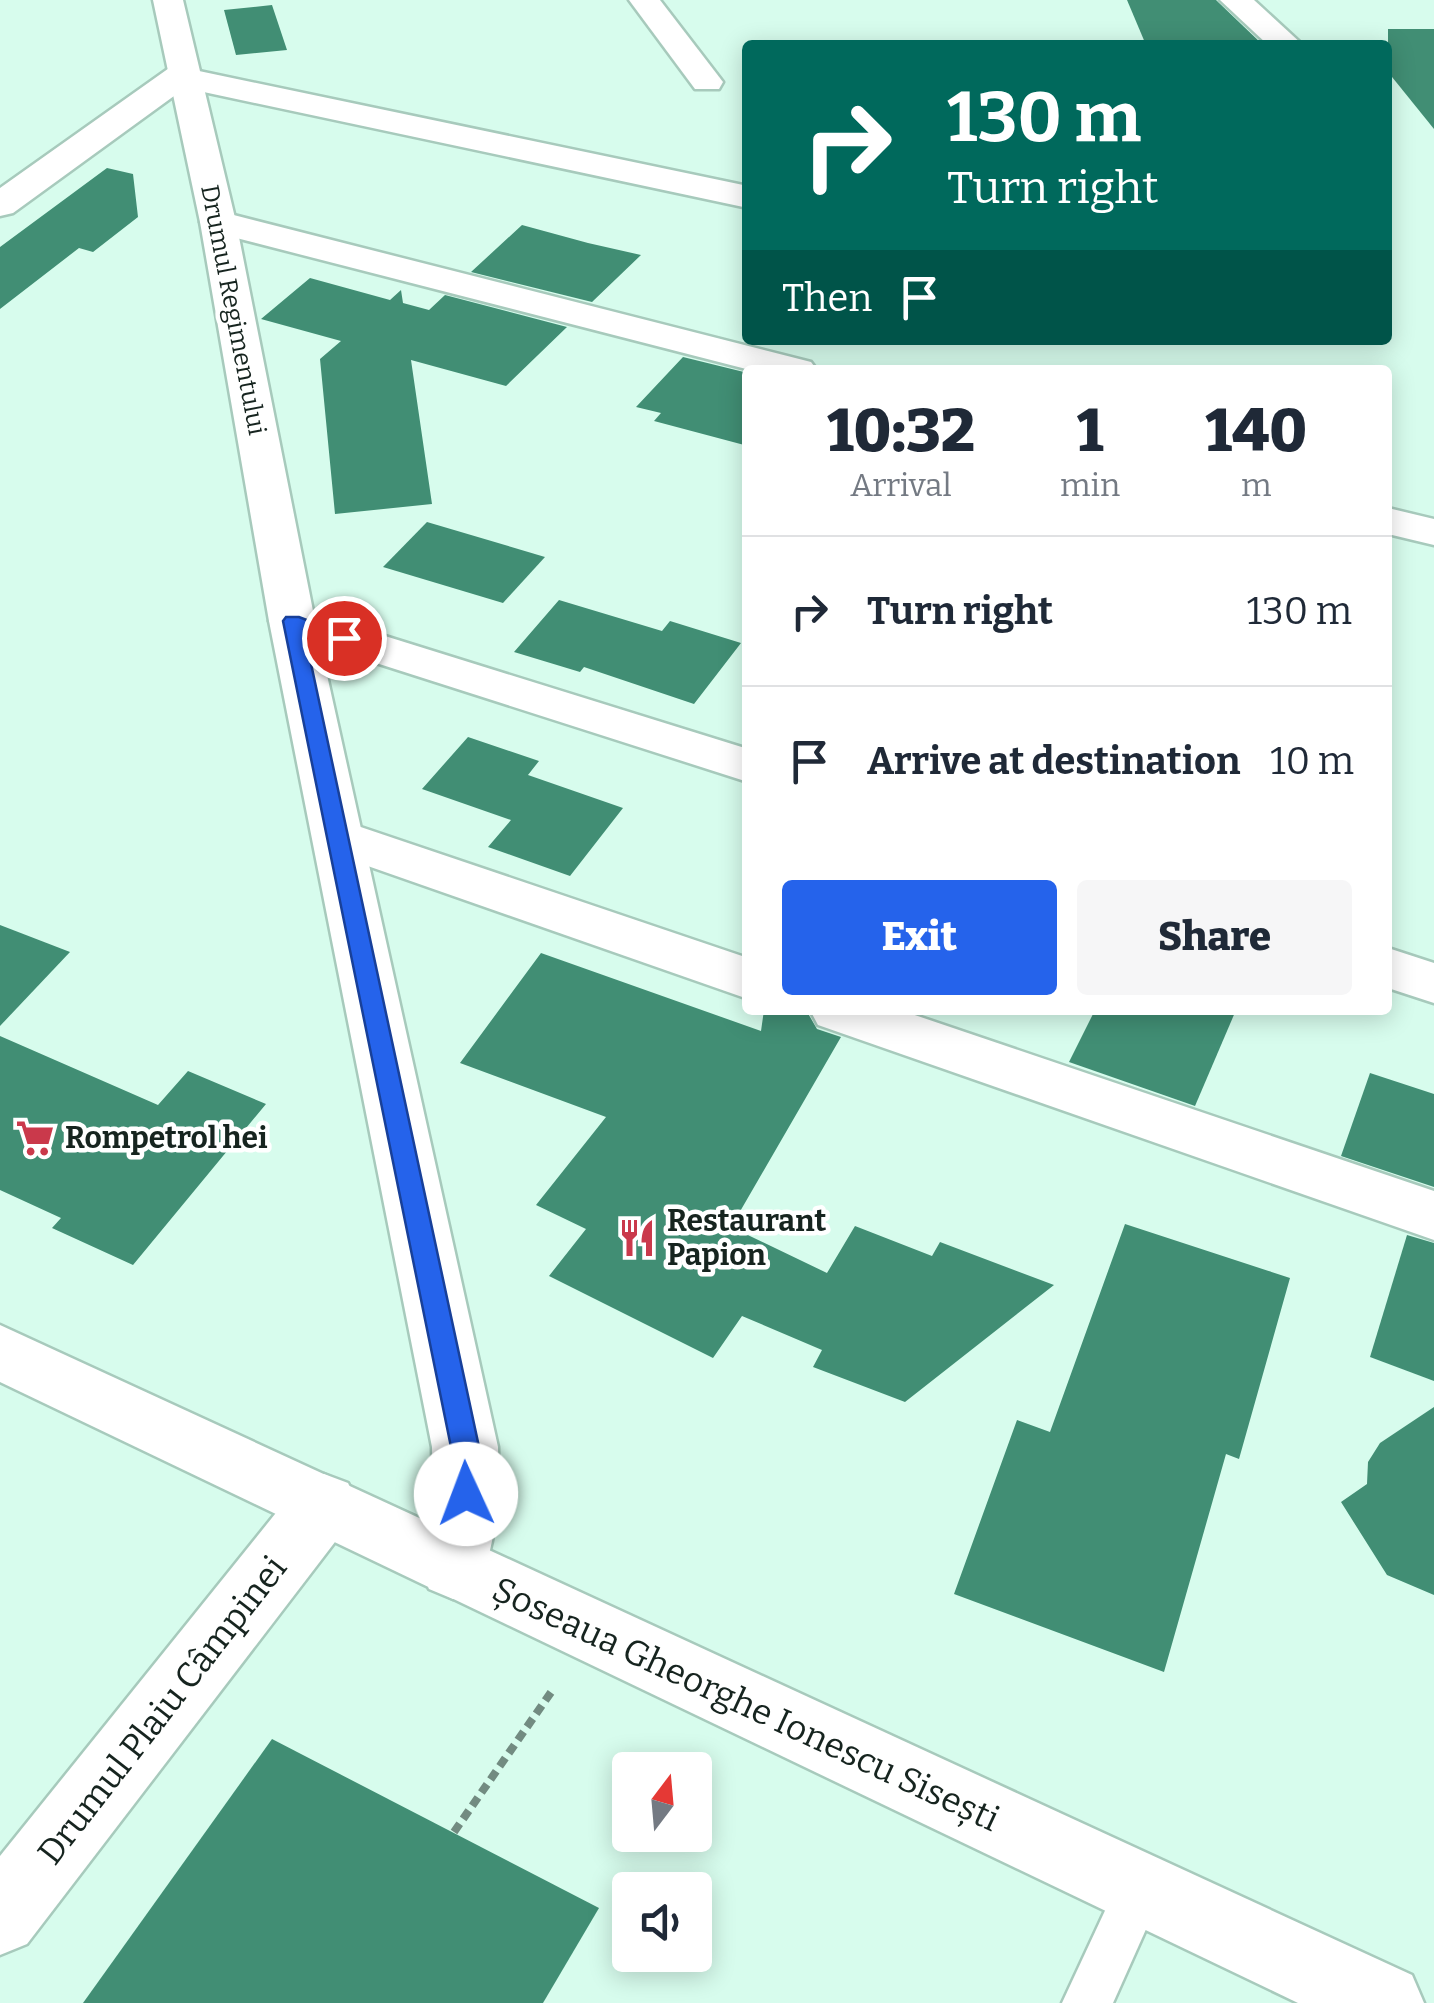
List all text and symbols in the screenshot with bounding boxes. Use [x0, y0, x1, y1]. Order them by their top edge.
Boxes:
text: 130 m [947, 76, 1141, 160]
icon: right [782, 80, 912, 210]
text: Turn right [947, 161, 1159, 215]
street label: Drumul Regimentului [194, 182, 272, 438]
icon: arrive [892, 270, 947, 325]
text: Then [782, 275, 872, 321]
text: 10:32 [827, 395, 975, 467]
text: 1 [1077, 395, 1104, 467]
text: 140 [1205, 395, 1307, 467]
text: Arrival [850, 466, 952, 504]
text: min [1060, 466, 1120, 504]
text: m [1241, 466, 1271, 504]
icon: right [782, 584, 837, 639]
text: Turn right [867, 588, 1053, 634]
text: 130 m [1247, 588, 1352, 634]
pin [302, 596, 387, 681]
icon: arrive [317, 611, 372, 666]
icon: arrive [782, 734, 837, 789]
text: Arrive at destination [867, 738, 1240, 784]
text: 10 m [1270, 738, 1354, 784]
button: Exit [782, 880, 1057, 995]
button: Share [1077, 880, 1352, 995]
supermarket icon: Rompetrol hei [14, 1117, 56, 1159]
place label: Rompetrol hei [65, 1120, 268, 1156]
place label: Restaurant Papion [667, 1203, 826, 1273]
restaurant icon: Restaurant Papion [616, 1217, 658, 1259]
position arrow [414, 1442, 518, 1546]
street label: Drumul Plaiu Câmpinei [29, 1548, 295, 1872]
street label: Șoseaua Gheorghe Ionescu Sisești [486, 1568, 1006, 1841]
north arrow [612, 1752, 712, 1852]
map controls [612, 1752, 712, 1972]
button: sound [612, 1872, 712, 1972]

